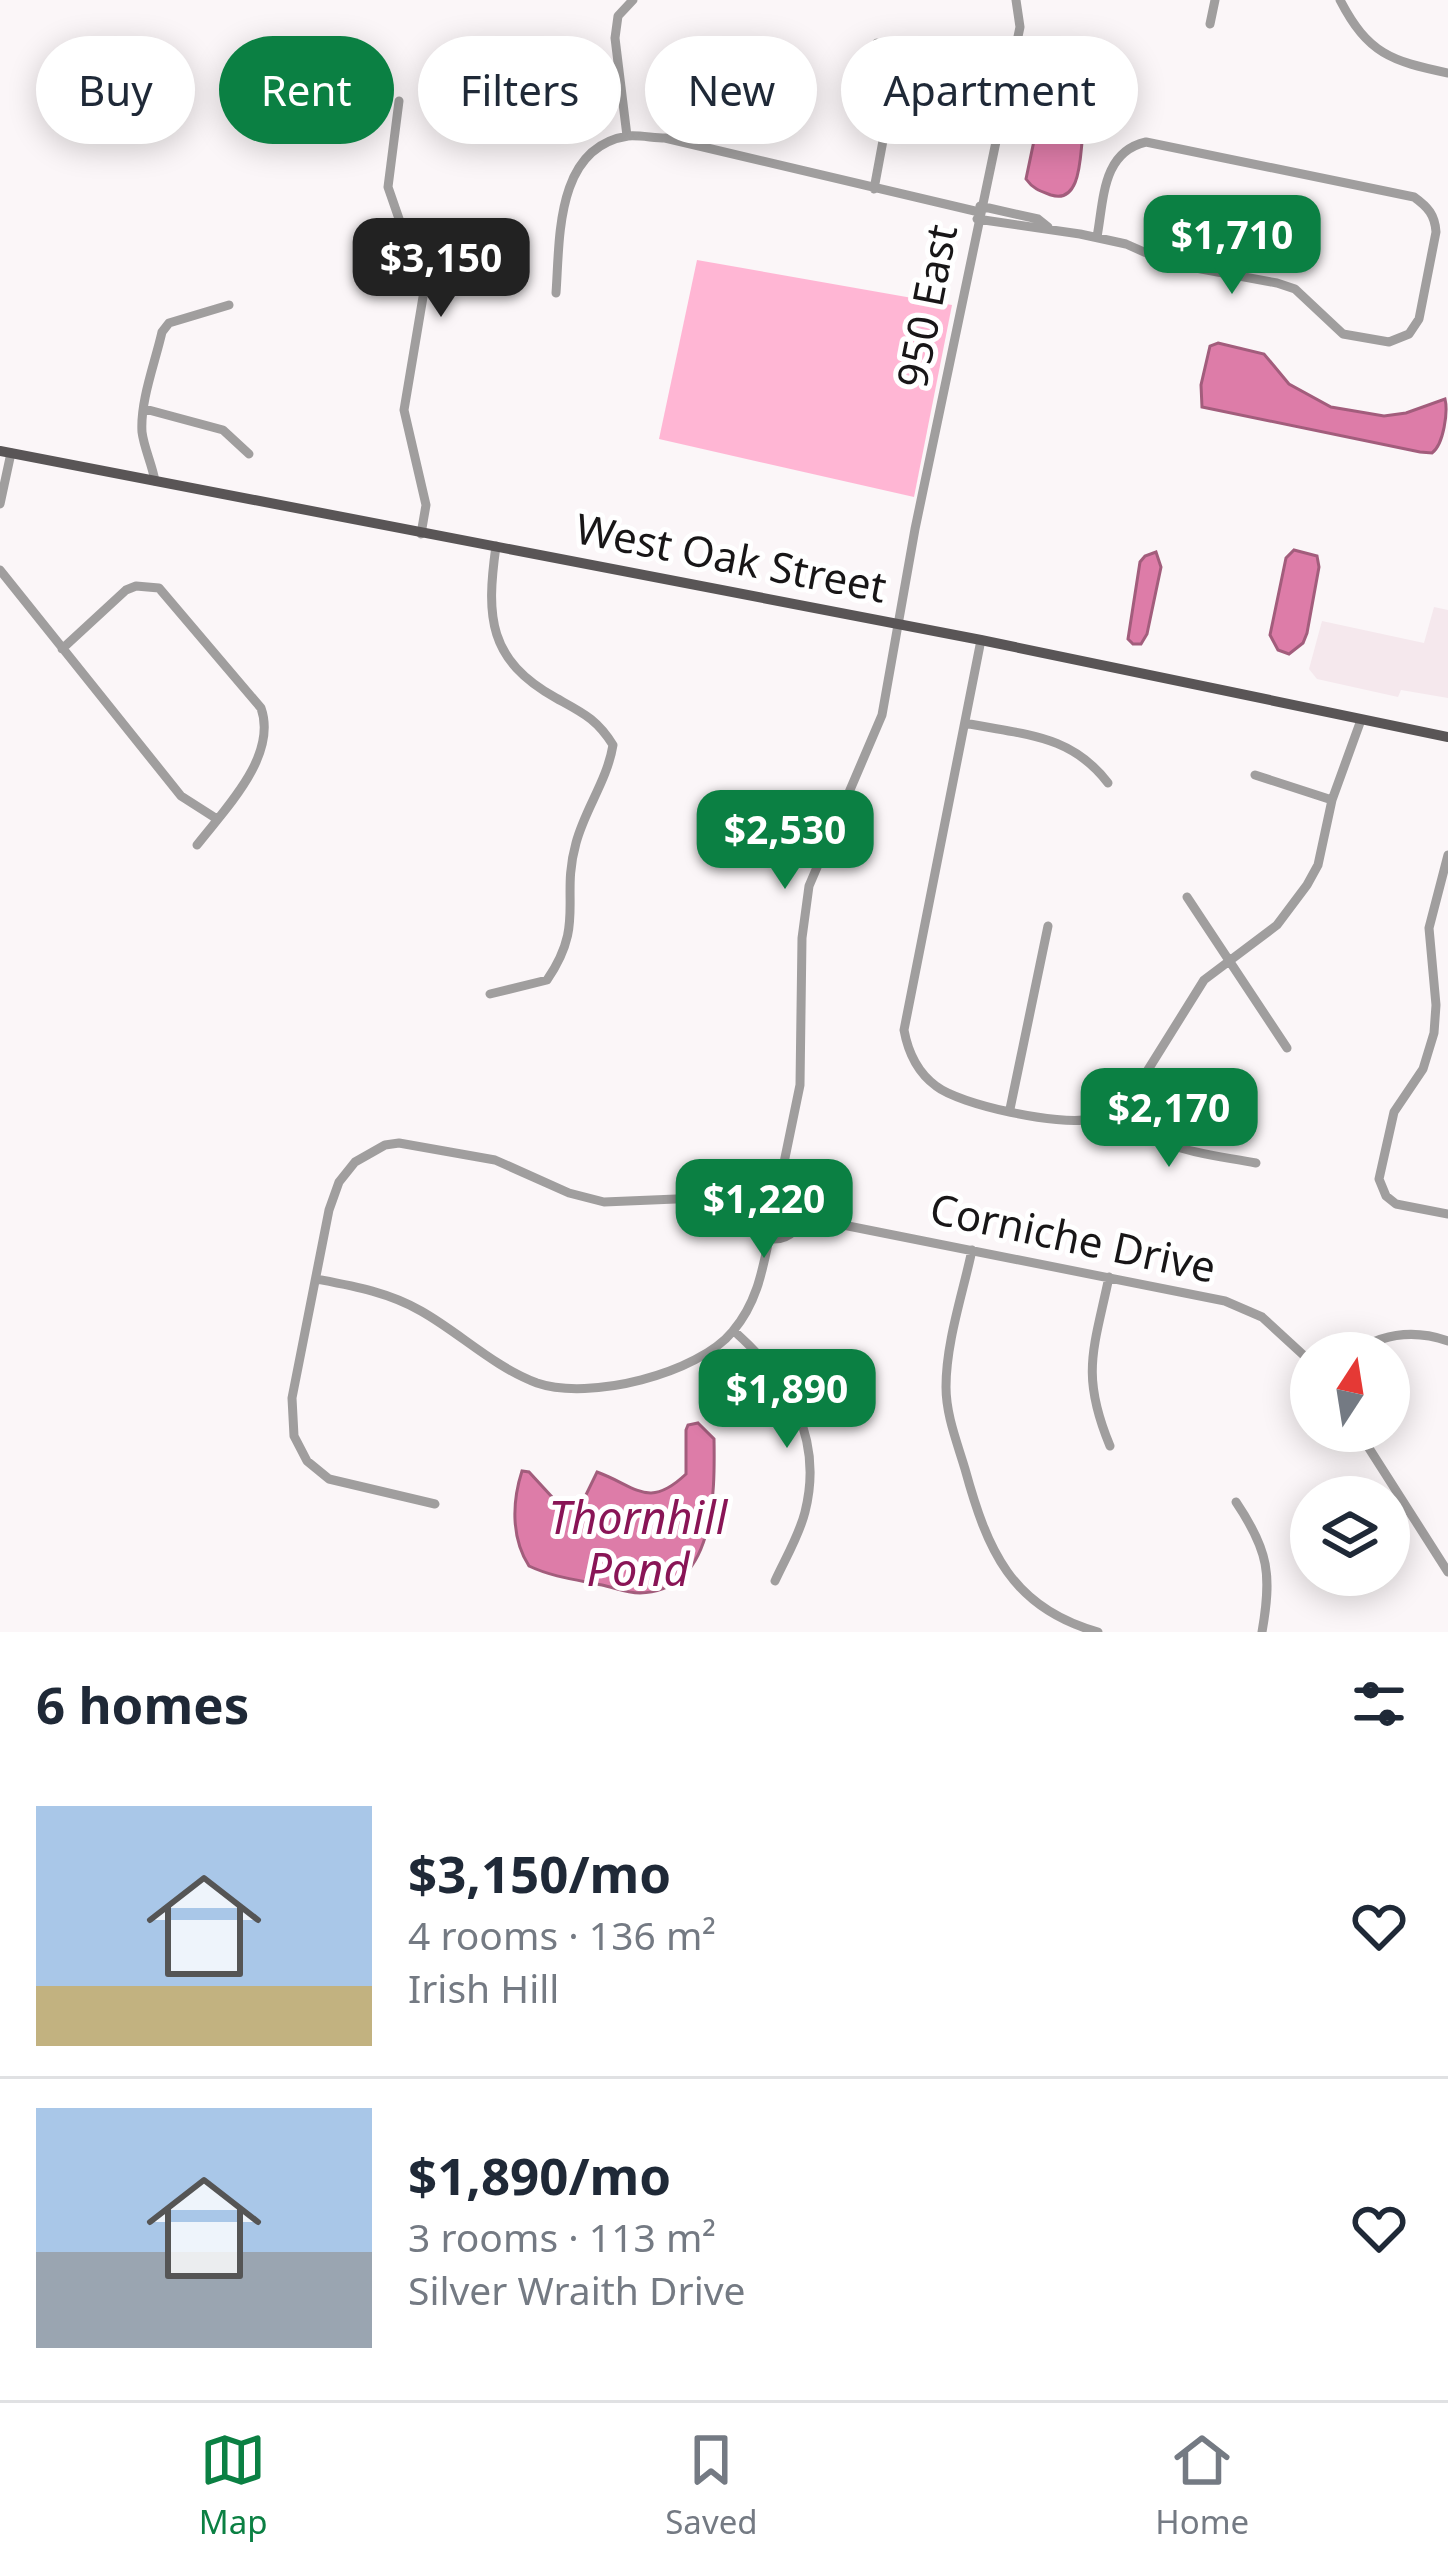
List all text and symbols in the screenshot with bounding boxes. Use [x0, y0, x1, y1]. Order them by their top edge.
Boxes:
chip: Buy [36, 36, 195, 144]
chip: Rent [219, 36, 394, 144]
chip: Filters [418, 36, 621, 144]
chip: New [645, 36, 817, 144]
chip: Apartment [841, 36, 1138, 144]
pin: $1,710 [1134, 195, 1330, 297]
text: $1,710 [1171, 207, 1293, 260]
pin: $3,150 [343, 218, 539, 320]
street label: 950 East [882, 219, 969, 392]
text: $3,150 [380, 230, 502, 283]
street label: West Oak Street [571, 498, 891, 615]
pin: $2,530 [687, 790, 883, 892]
text: $2,530 [724, 802, 846, 855]
pin: $2,170 [1071, 1068, 1267, 1170]
text: $2,170 [1108, 1080, 1230, 1133]
pin: $1,220 [666, 1159, 862, 1261]
text: $1,220 [703, 1171, 825, 1224]
street label: Corniche Drive [925, 1178, 1221, 1295]
north arrow [1290, 1332, 1410, 1452]
map controls [1290, 1332, 1410, 1596]
pin: $1,890 [689, 1349, 885, 1451]
text: $1,890 [726, 1361, 848, 1414]
button: layers [1290, 1476, 1410, 1596]
water label: Thornhill Pond [549, 1486, 729, 1599]
text: 6 homes [36, 1669, 249, 1739]
icon: filters [1346, 1671, 1412, 1737]
text: $3,150/mo [408, 1838, 671, 1908]
icon: home [132, 1854, 276, 1998]
icon: heart [1346, 1893, 1412, 1959]
text: 4 rooms · 136 m² [408, 1908, 716, 1961]
text: Irish Hill [408, 1961, 559, 2014]
text: $1,890/mo [408, 2140, 671, 2210]
icon: home [132, 2156, 276, 2300]
icon: heart [1346, 2195, 1412, 2261]
text: 3 rooms · 113 m² [408, 2210, 716, 2263]
text: Silver Wraith Drive [408, 2263, 746, 2316]
tab: Map [199, 2427, 268, 2544]
tab: Saved [665, 2427, 758, 2544]
tab: Home [1155, 2427, 1249, 2544]

